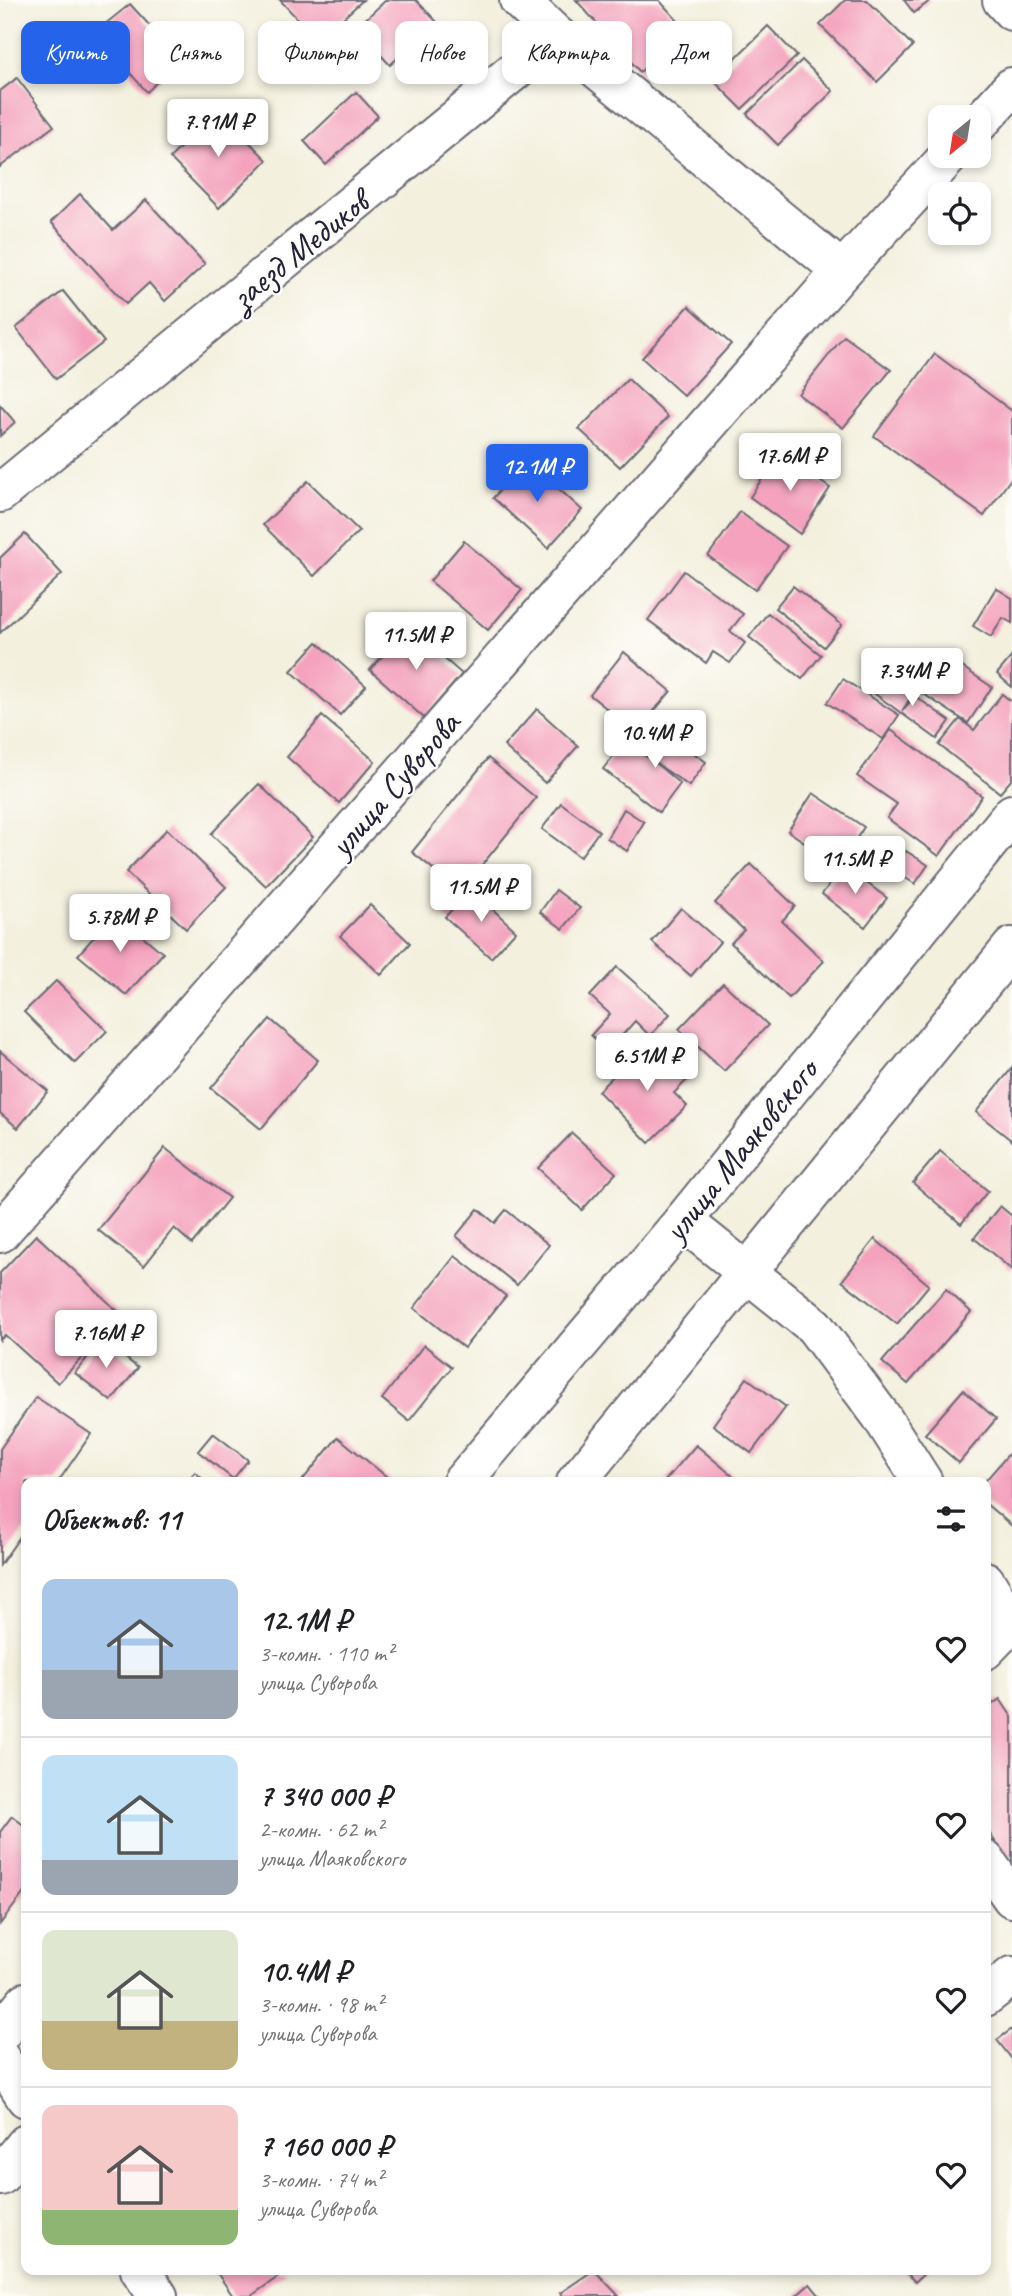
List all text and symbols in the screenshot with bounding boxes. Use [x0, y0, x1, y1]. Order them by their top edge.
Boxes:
chip: Купить [21, 21, 130, 84]
chip: Снять [144, 21, 244, 84]
chip: Фильтры [258, 21, 381, 84]
chip: Новое [395, 21, 488, 84]
chip: Квартира [502, 21, 632, 84]
chip: Дом [646, 21, 732, 84]
pin: 7.91M ₽ [153, 100, 283, 159]
north arrow [928, 105, 990, 168]
map controls [928, 105, 991, 245]
text: 7.91M ₽ [183, 107, 253, 136]
street label: заезд Медиков [218, 176, 382, 321]
button: locate [928, 182, 991, 245]
pin: 17.6M ₽ [725, 434, 855, 493]
text: 17.6M ₽ [755, 441, 825, 470]
pin: 12.1M ₽ [472, 444, 602, 504]
text: 12.1M ₽ [502, 452, 572, 481]
pin: 11.5M ₽ [351, 612, 481, 672]
text: 11.5M ₽ [381, 620, 451, 649]
pin: 7.34M ₽ [847, 648, 977, 708]
text: 7.34M ₽ [877, 656, 947, 685]
street label: улица Суворова [318, 700, 472, 868]
pin: 10.4M ₽ [590, 710, 720, 770]
text: 10.4M ₽ [620, 718, 690, 747]
pin: 11.5M ₽ [790, 836, 920, 896]
text: 11.5M ₽ [820, 844, 890, 873]
pin: 11.5M ₽ [416, 864, 546, 924]
text: 11.5M ₽ [446, 872, 516, 901]
pin: 5.78M ₽ [55, 894, 185, 954]
text: 5.78M ₽ [85, 902, 155, 931]
pin: 6.51M ₽ [582, 1034, 712, 1093]
text: 6.51M ₽ [612, 1041, 682, 1070]
street label: улица Маяковского [652, 1047, 830, 1252]
pin: 7.16M ₽ [41, 1310, 171, 1370]
text: 7.16M ₽ [71, 1318, 141, 1347]
text: Объектов: 11 [42, 1500, 181, 1538]
icon: filters [932, 1500, 970, 1538]
text: 12.1M ₽ [259, 1601, 350, 1639]
icon: home [98, 1607, 182, 1691]
icon: heart [932, 1630, 970, 1668]
text: 3-комн. · 110 m² [259, 1639, 393, 1668]
text: улица Суворова [259, 1668, 376, 1697]
text: 7 340 000 ₽ [259, 1777, 391, 1815]
icon: home [98, 1783, 182, 1867]
icon: heart [932, 1806, 970, 1844]
text: 2-комн. · 62 m² [259, 1815, 383, 1844]
text: улица Маяковского [259, 1844, 405, 1873]
text: 10.4M ₽ [259, 1952, 350, 1990]
icon: home [98, 1958, 182, 2042]
icon: heart [932, 1981, 970, 2019]
text: 3-комн. · 98 m² [259, 1990, 383, 2019]
text: улица Суворова [259, 2019, 376, 2048]
text: 7 160 000 ₽ [259, 2127, 391, 2165]
icon: home [98, 2133, 182, 2217]
icon: heart [932, 2156, 970, 2194]
text: 3-комн. · 74 m² [259, 2165, 383, 2194]
text: улица Суворова [259, 2194, 376, 2223]

